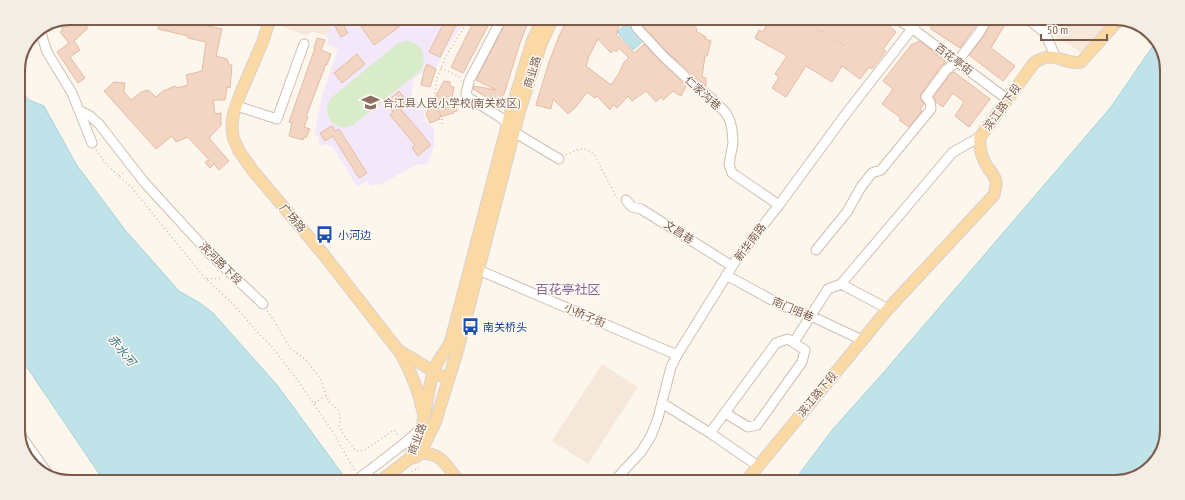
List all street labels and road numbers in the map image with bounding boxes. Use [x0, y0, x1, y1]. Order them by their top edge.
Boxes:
street label: 百花亭街 [932, 40, 976, 78]
street label: 商业路 [520, 54, 544, 90]
street label: 仁家沟巷 [682, 73, 724, 113]
street label: 滨江路下段 [980, 81, 1024, 133]
street label: 广场路 [277, 201, 309, 235]
street label: 文昌巷 [661, 217, 697, 247]
street label: 新华南路 [731, 220, 769, 264]
street label: 滨河路下段 [197, 239, 245, 287]
street label: 南门咀巷 [770, 294, 816, 324]
street label: 小桥子街 [562, 300, 608, 330]
street label: 滨江路下段 [794, 368, 840, 420]
street label: 商业路 [405, 421, 429, 457]

